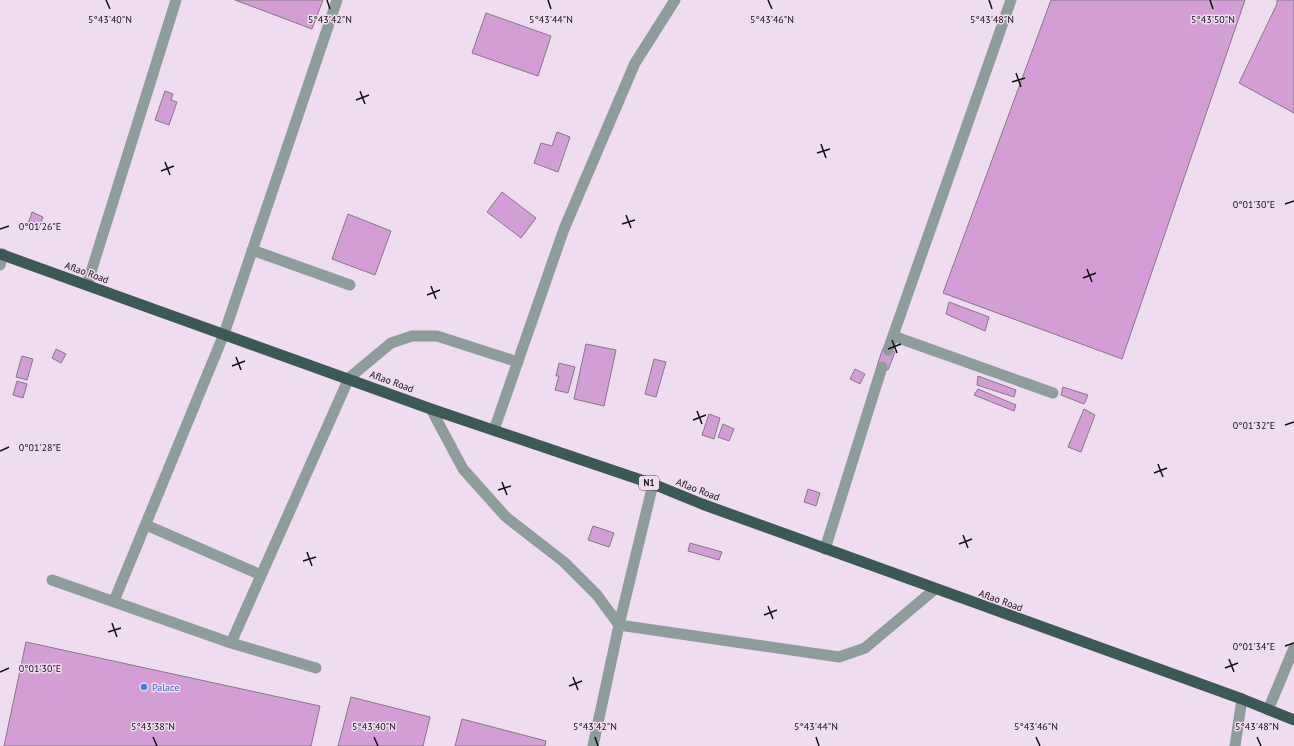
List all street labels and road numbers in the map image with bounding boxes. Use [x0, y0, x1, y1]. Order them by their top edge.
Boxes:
street label: Aflao Road [63, 259, 111, 286]
street label: Aflao Road [368, 368, 416, 395]
street label: Aflao Road [674, 475, 722, 504]
road number: N1 [639, 476, 659, 490]
street label: Aflao Road [977, 587, 1025, 614]

